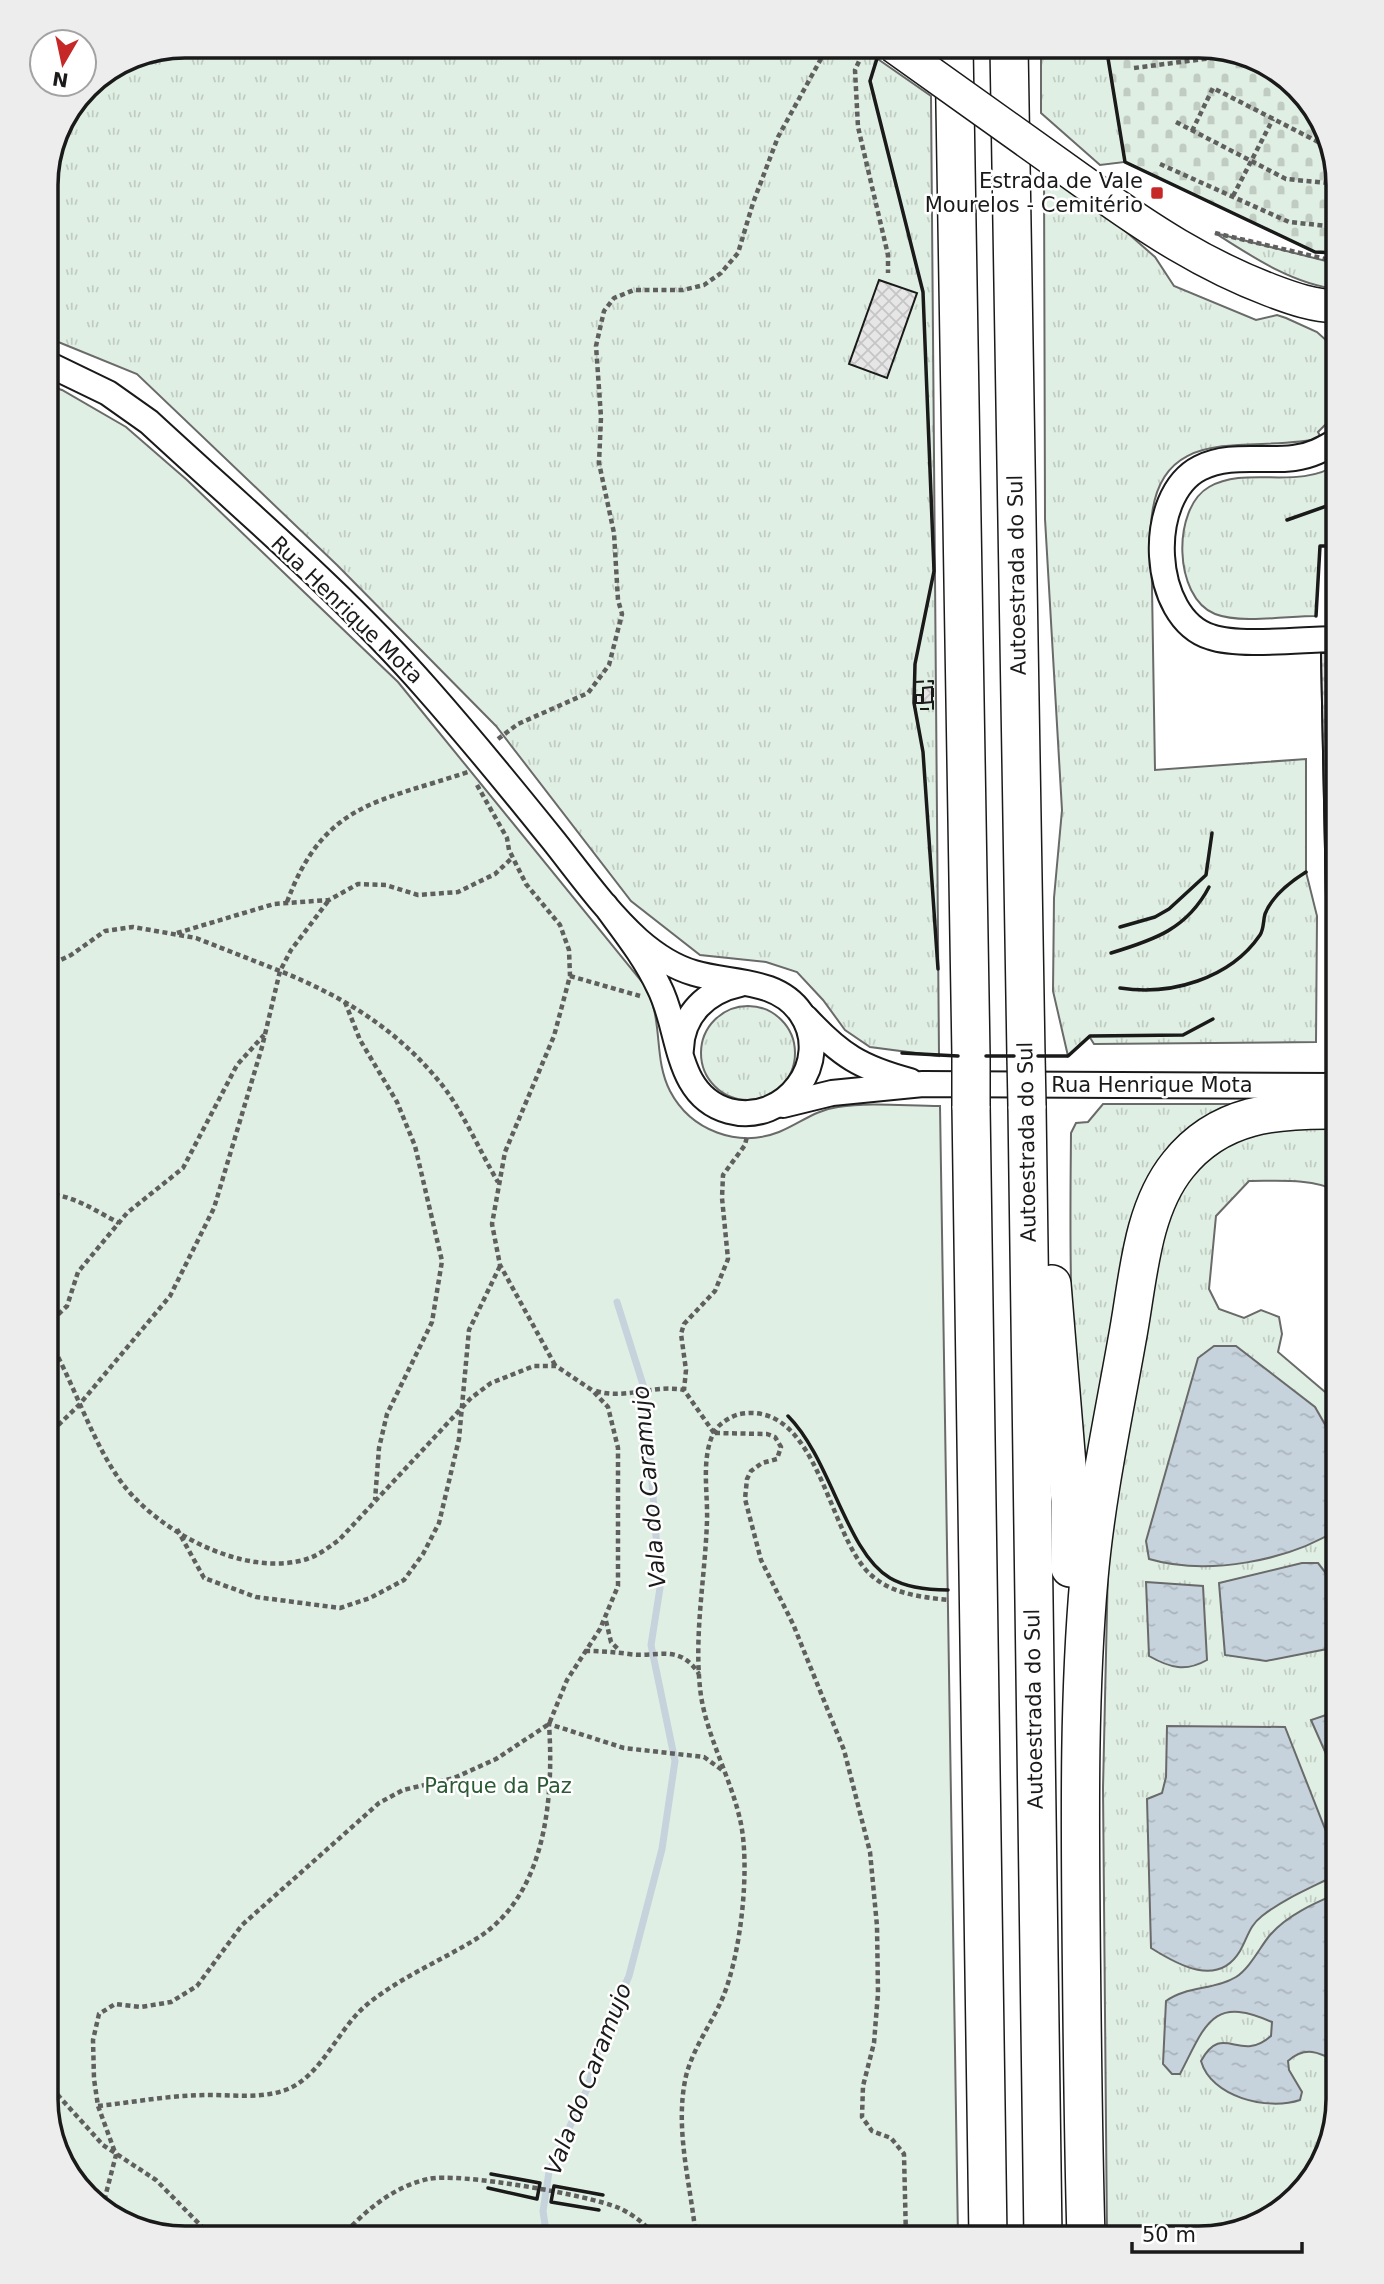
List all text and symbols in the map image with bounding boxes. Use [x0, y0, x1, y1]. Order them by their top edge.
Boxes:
north arrow [28, 28, 98, 98]
text: N [51, 68, 70, 92]
place label: Estrada de Vale Mourelos - Cemitério [925, 169, 1143, 217]
marker: Estrada de Vale Mourelos - Cemitério [1149, 185, 1165, 201]
street label: Autoestrada do Sul [1003, 475, 1031, 675]
street label: Rua Henrique Mota [266, 531, 428, 689]
street label: Autoestrada do Sul [1013, 1042, 1041, 1242]
street label: Rua Henrique Mota [1051, 1073, 1253, 1097]
water label: Vala do Caramujo [627, 1385, 671, 1589]
street label: Autoestrada do Sul [1020, 1609, 1048, 1809]
park label: Parque da Paz [424, 1774, 572, 1798]
water label: Vala do Caramujo [539, 1979, 637, 2179]
scale bar [1132, 2210, 1302, 2254]
text: 50 m [1142, 2223, 1196, 2247]

